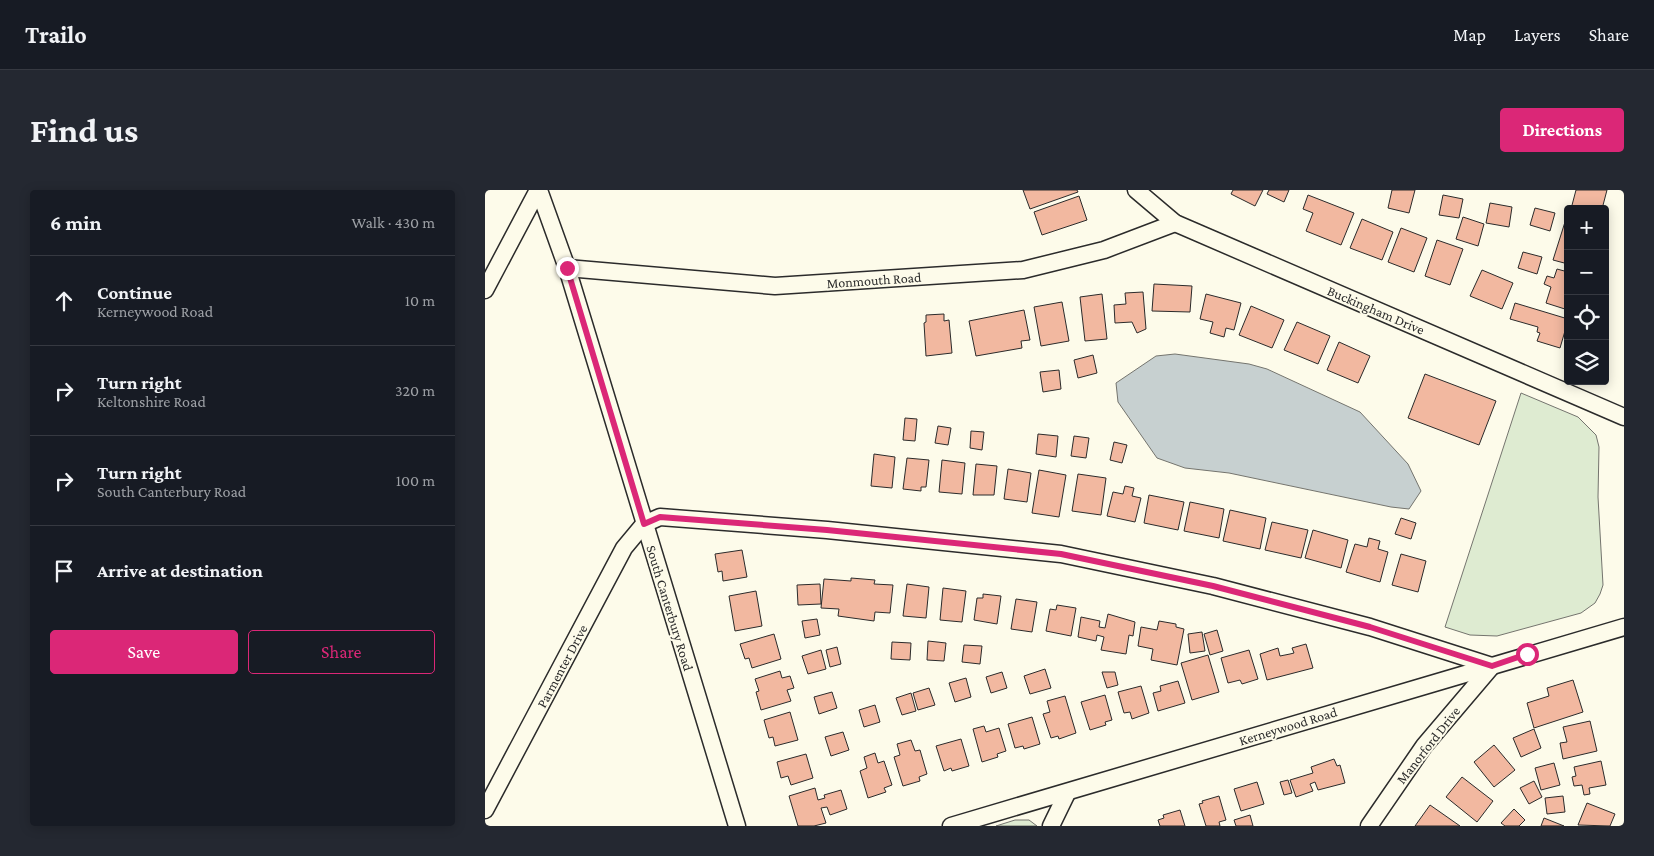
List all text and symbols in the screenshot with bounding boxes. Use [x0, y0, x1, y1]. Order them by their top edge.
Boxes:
text: Trailo [25, 21, 87, 48]
text: Map [1453, 25, 1486, 45]
text: Layers [1514, 25, 1561, 45]
text: Share [1589, 25, 1629, 45]
button: Directions [1500, 108, 1624, 152]
text: Find us [30, 111, 138, 150]
map controls [1564, 205, 1609, 385]
button: + [1564, 205, 1609, 250]
text: 6 min [50, 211, 101, 235]
text: Walk · 430 m [351, 214, 435, 231]
button: − [1564, 250, 1609, 295]
route end [556, 257, 579, 280]
street label: Monmouth Road [826, 269, 923, 291]
text: Continue [97, 282, 172, 303]
street label: Buckingham Drive [1325, 282, 1427, 338]
icon: ahead [50, 287, 78, 315]
text: 10 m [405, 292, 435, 309]
button: locate [1564, 295, 1609, 340]
text: Kerneywood Road [97, 303, 213, 320]
button: layers [1564, 340, 1609, 385]
text: Turn right [97, 372, 182, 393]
icon: right [50, 377, 78, 405]
text: 320 m [395, 382, 435, 399]
text: Keltonshire Road [97, 393, 206, 410]
text: Turn right [97, 462, 182, 483]
icon: right [50, 467, 78, 495]
text: 100 m [396, 472, 435, 489]
text: South Canterbury Road [97, 483, 246, 500]
street label: South Canterbury Road [643, 543, 697, 673]
icon: arrive [50, 557, 78, 585]
text: Arrive at destination [97, 560, 263, 581]
street label: Parmenter Drive [533, 622, 591, 710]
button: Save [50, 630, 238, 674]
button: Share [248, 630, 435, 674]
route start [1516, 643, 1539, 666]
street label: Kerneywood Road [1237, 703, 1340, 749]
street label: Manorford Drive [1393, 703, 1463, 787]

